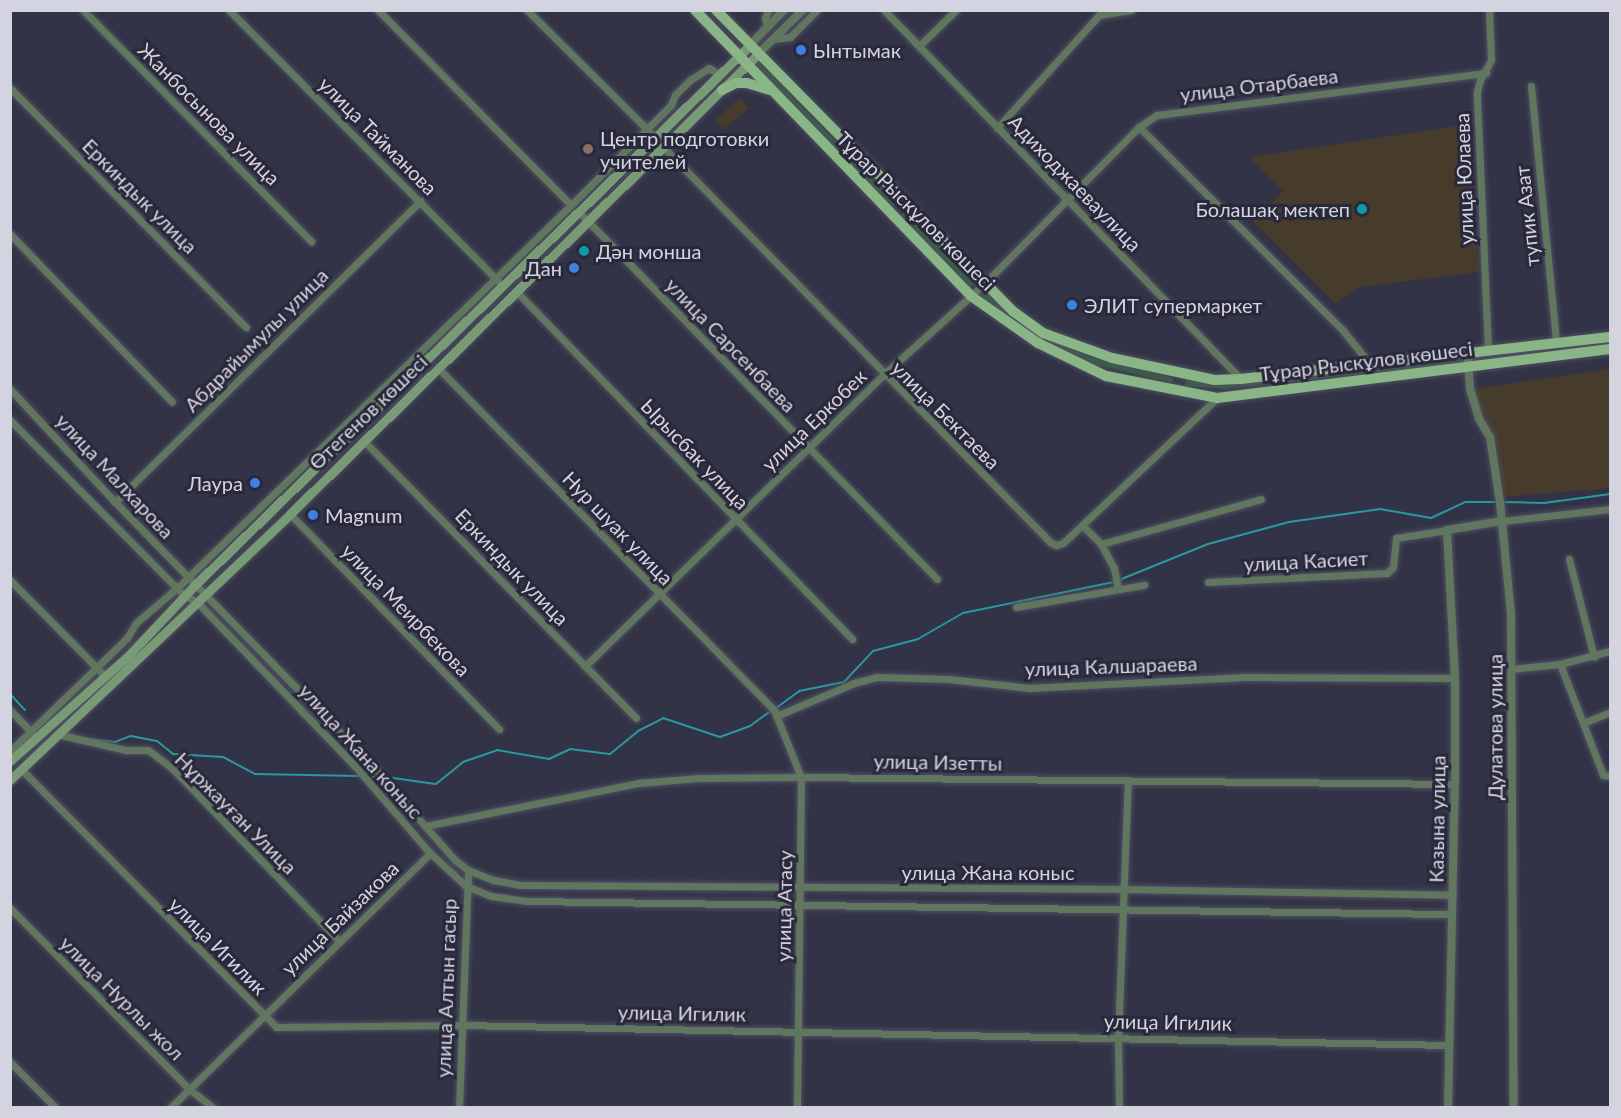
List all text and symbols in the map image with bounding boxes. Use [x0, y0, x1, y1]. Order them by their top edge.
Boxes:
street label: Жанбосынова улица [133, 38, 285, 190]
place label: Ынтымак [813, 38, 901, 62]
marker: Ынтымак [794, 43, 808, 57]
street label: улица Отарбаева [1179, 63, 1339, 107]
street label: улица Тайманова [314, 72, 442, 200]
street label: Адиходжаеваулица [1004, 110, 1146, 256]
street label: улица Юлаева [1450, 113, 1478, 245]
place label: Центр подготовки учителей [600, 126, 769, 173]
street label: Тұрар Рыскұлов көшесі [832, 127, 1000, 295]
street label: Еркиндык улица [78, 134, 202, 258]
marker: Центр подготовки учителей [581, 142, 595, 156]
street label: тупик Азат [1510, 165, 1544, 267]
place label: Болашақ мектеп [1196, 197, 1350, 221]
marker: Болашақ мектеп [1355, 202, 1369, 216]
place label: Дән монша [596, 239, 701, 263]
marker: Дән монша [577, 244, 591, 258]
place label: Дан [525, 256, 562, 280]
marker: Дан [567, 261, 581, 275]
street label: Абдрайымулы улица [179, 263, 333, 417]
street label: улица Сарсенбаева [661, 273, 801, 417]
place label: ЭЛИТ супермаркет [1084, 293, 1262, 317]
marker: ЭЛИТ супермаркет [1065, 298, 1079, 312]
street label: Тұрар Рыскұлов көшесі [1258, 336, 1474, 386]
street label: Өтегенов көшесі [304, 350, 432, 474]
street label: улица Бектаева [887, 356, 1005, 474]
street label: улица Еркобек [757, 364, 871, 476]
street label: Ырысбак улица [636, 394, 754, 514]
street label: улица Малхарова [51, 409, 179, 543]
street label: Нур шуак улица [558, 466, 678, 590]
place label: Лаура [188, 471, 243, 495]
marker: Лаура [248, 476, 262, 490]
place label: Magnum [325, 503, 402, 527]
street label: Еркиндык улица [450, 504, 574, 630]
marker: Magnum [306, 508, 320, 522]
street label: улица Меирбекова [337, 539, 475, 681]
street label: улица Касиет [1243, 546, 1369, 576]
street label: улица Калшараева [1024, 651, 1198, 681]
street label: Дулатова улица [1483, 654, 1507, 800]
street label: улица Жана коныс [294, 679, 428, 823]
street label: Нұржауған Улица [170, 747, 302, 879]
street label: улица Изетты [873, 749, 1003, 775]
street label: Казына улица [1424, 755, 1450, 883]
street label: улица Атасу [771, 850, 797, 962]
street label: улица Байзакова [276, 856, 404, 980]
street label: улица Жана коныс [901, 860, 1075, 884]
street label: улица Игилик [164, 892, 272, 1000]
street label: улица Алтын гасыр [431, 898, 461, 1078]
street label: улица Нурлы жол [55, 931, 189, 1065]
street label: улица Игилик [618, 1000, 746, 1026]
street label: улица Игилик [1104, 1009, 1232, 1035]

